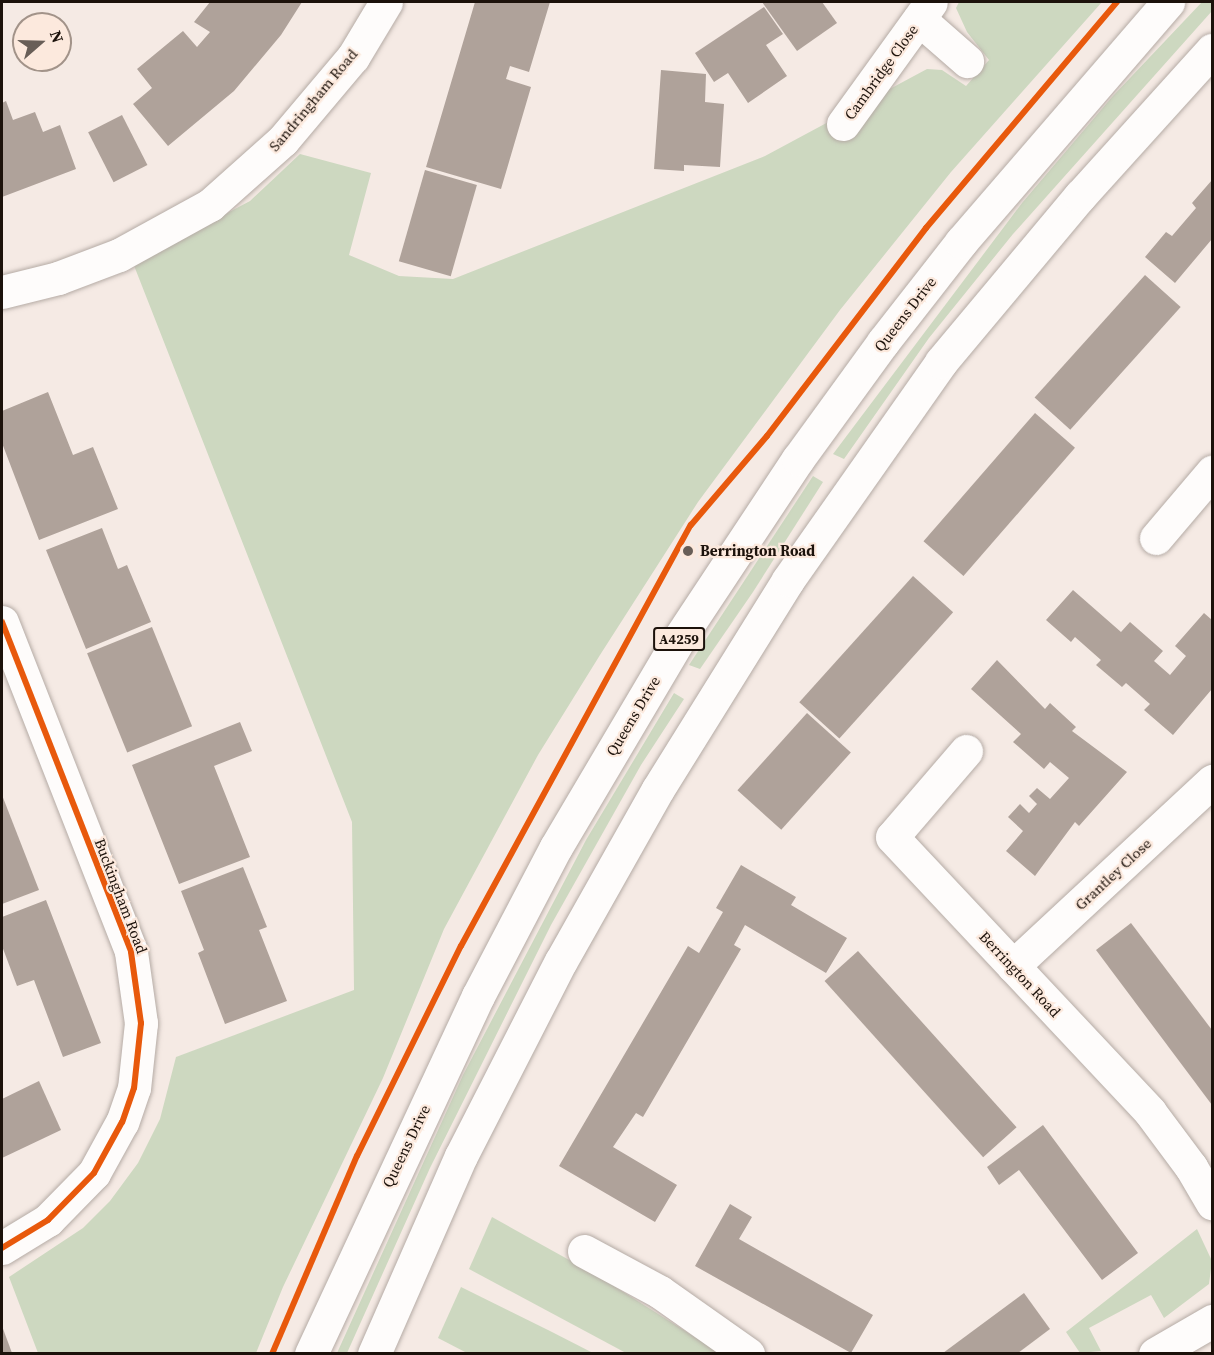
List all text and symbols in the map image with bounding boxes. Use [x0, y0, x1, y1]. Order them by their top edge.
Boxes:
north arrow [12, 12, 72, 72]
street label: Cambridge Close [840, 21, 922, 123]
text: N [45, 27, 69, 46]
street label: Sandringham Road [265, 45, 361, 155]
street label: Queens Drive [870, 273, 940, 355]
place label: Berrington Road [700, 542, 815, 560]
marker: Berrington Road [681, 544, 695, 558]
road number: A4259 [652, 628, 706, 650]
street label: Queens Drive [602, 673, 664, 759]
street label: Grantley Close [1071, 834, 1155, 914]
street label: Buckingham Road [91, 836, 151, 956]
street label: Berrington Road [976, 927, 1064, 1021]
street label: Queens Drive [378, 1102, 434, 1190]

